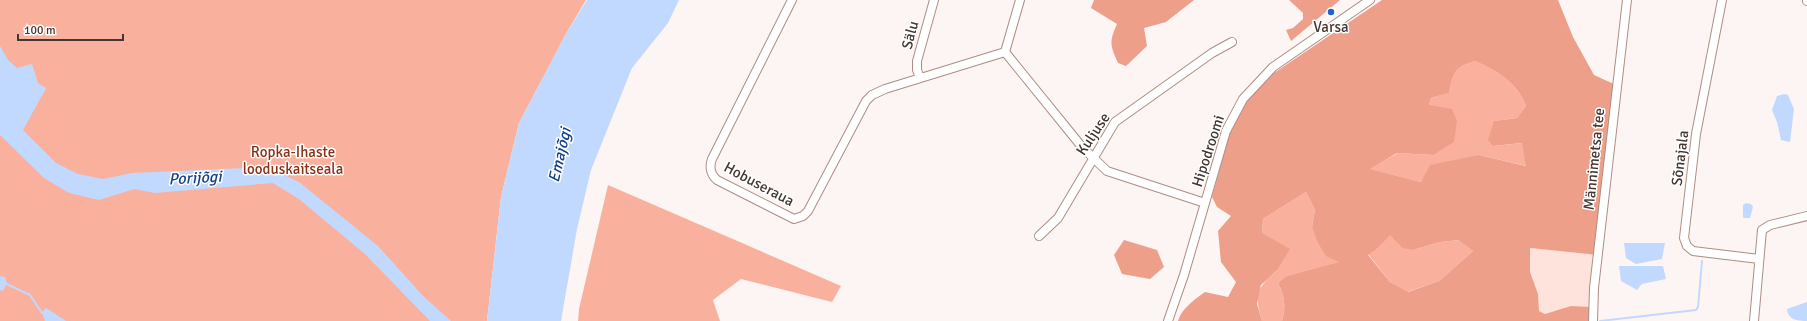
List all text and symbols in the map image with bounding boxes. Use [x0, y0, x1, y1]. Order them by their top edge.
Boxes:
marker: Varsa [1326, 7, 1336, 17]
scale bar [18, 16, 123, 42]
place label: Varsa [1313, 18, 1349, 36]
street label: Sälu [898, 19, 922, 51]
text: 100 m [24, 23, 56, 38]
street label: Männimetsa tee [1580, 107, 1608, 211]
street label: Kuljuse [1072, 109, 1114, 159]
street label: Hipodroomi [1188, 113, 1228, 189]
water label: Emajõgi [544, 124, 576, 184]
street label: Sõnajala [1668, 129, 1692, 187]
park label: Ropka-Ihaste looduskaitseala [243, 143, 343, 178]
street label: Hobuseraua [721, 158, 797, 210]
water label: Porijõgi [168, 167, 224, 189]

